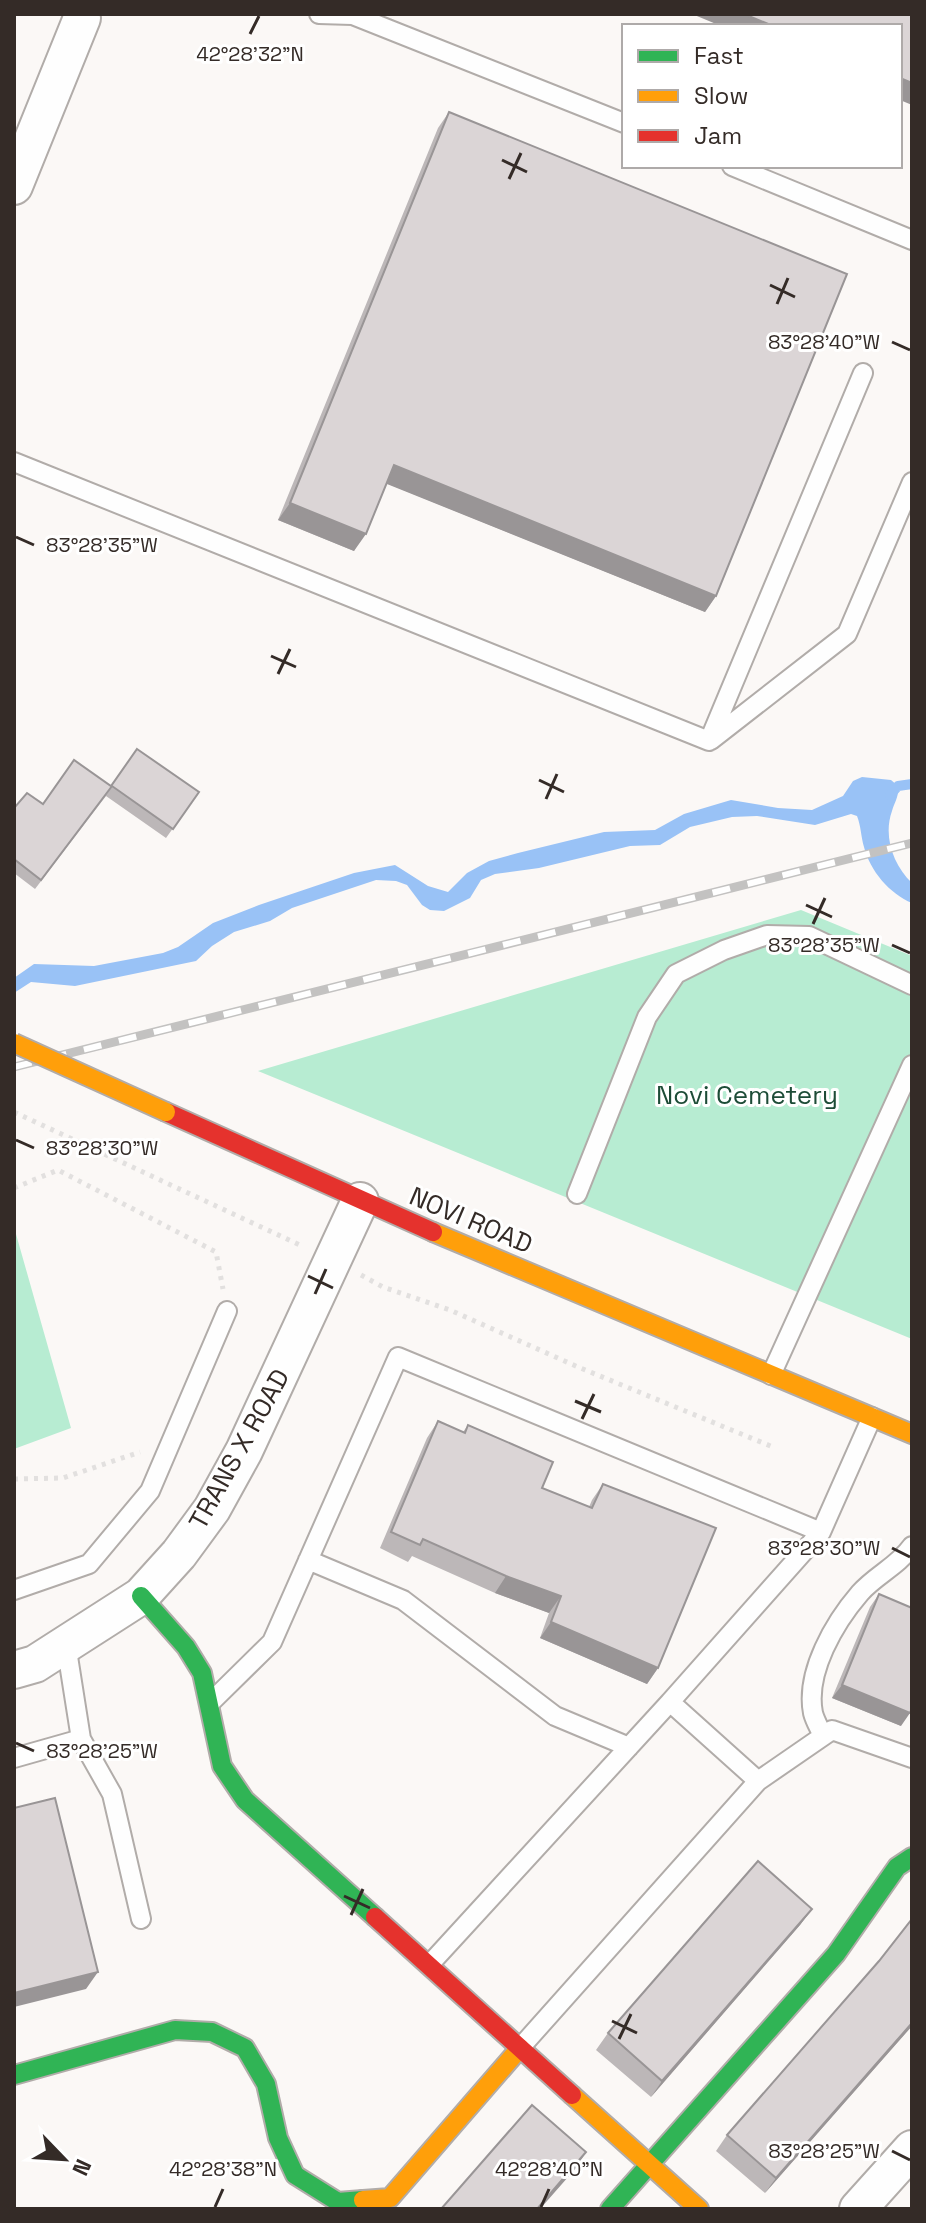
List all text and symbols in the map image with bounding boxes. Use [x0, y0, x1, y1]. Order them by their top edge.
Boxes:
legend [622, 24, 902, 168]
text: Fast [694, 40, 744, 71]
text: 42°28'32"N [196, 41, 304, 67]
text: Slow [694, 80, 748, 111]
text: Jam [694, 120, 742, 151]
text: 83°28'40"W [768, 329, 880, 355]
text: 83°28'35"W [46, 532, 158, 558]
text: 83°28'35"W [768, 932, 880, 958]
park label: Novi Cemetery [656, 1078, 838, 1112]
text: 83°28'30"W [46, 1135, 158, 1161]
street label: NOVI ROAD [404, 1179, 538, 1261]
street label: TRANS X ROAD [181, 1363, 297, 1535]
text: 83°28'30"W [768, 1535, 880, 1561]
text: 83°28'25"W [46, 1738, 158, 1764]
north arrow [24, 2119, 104, 2199]
text: 83°28'25"W [768, 2138, 880, 2164]
text: N [66, 2155, 98, 2180]
text: 42°28'38"N [169, 2156, 277, 2182]
text: 42°28'40"N [495, 2156, 603, 2182]

